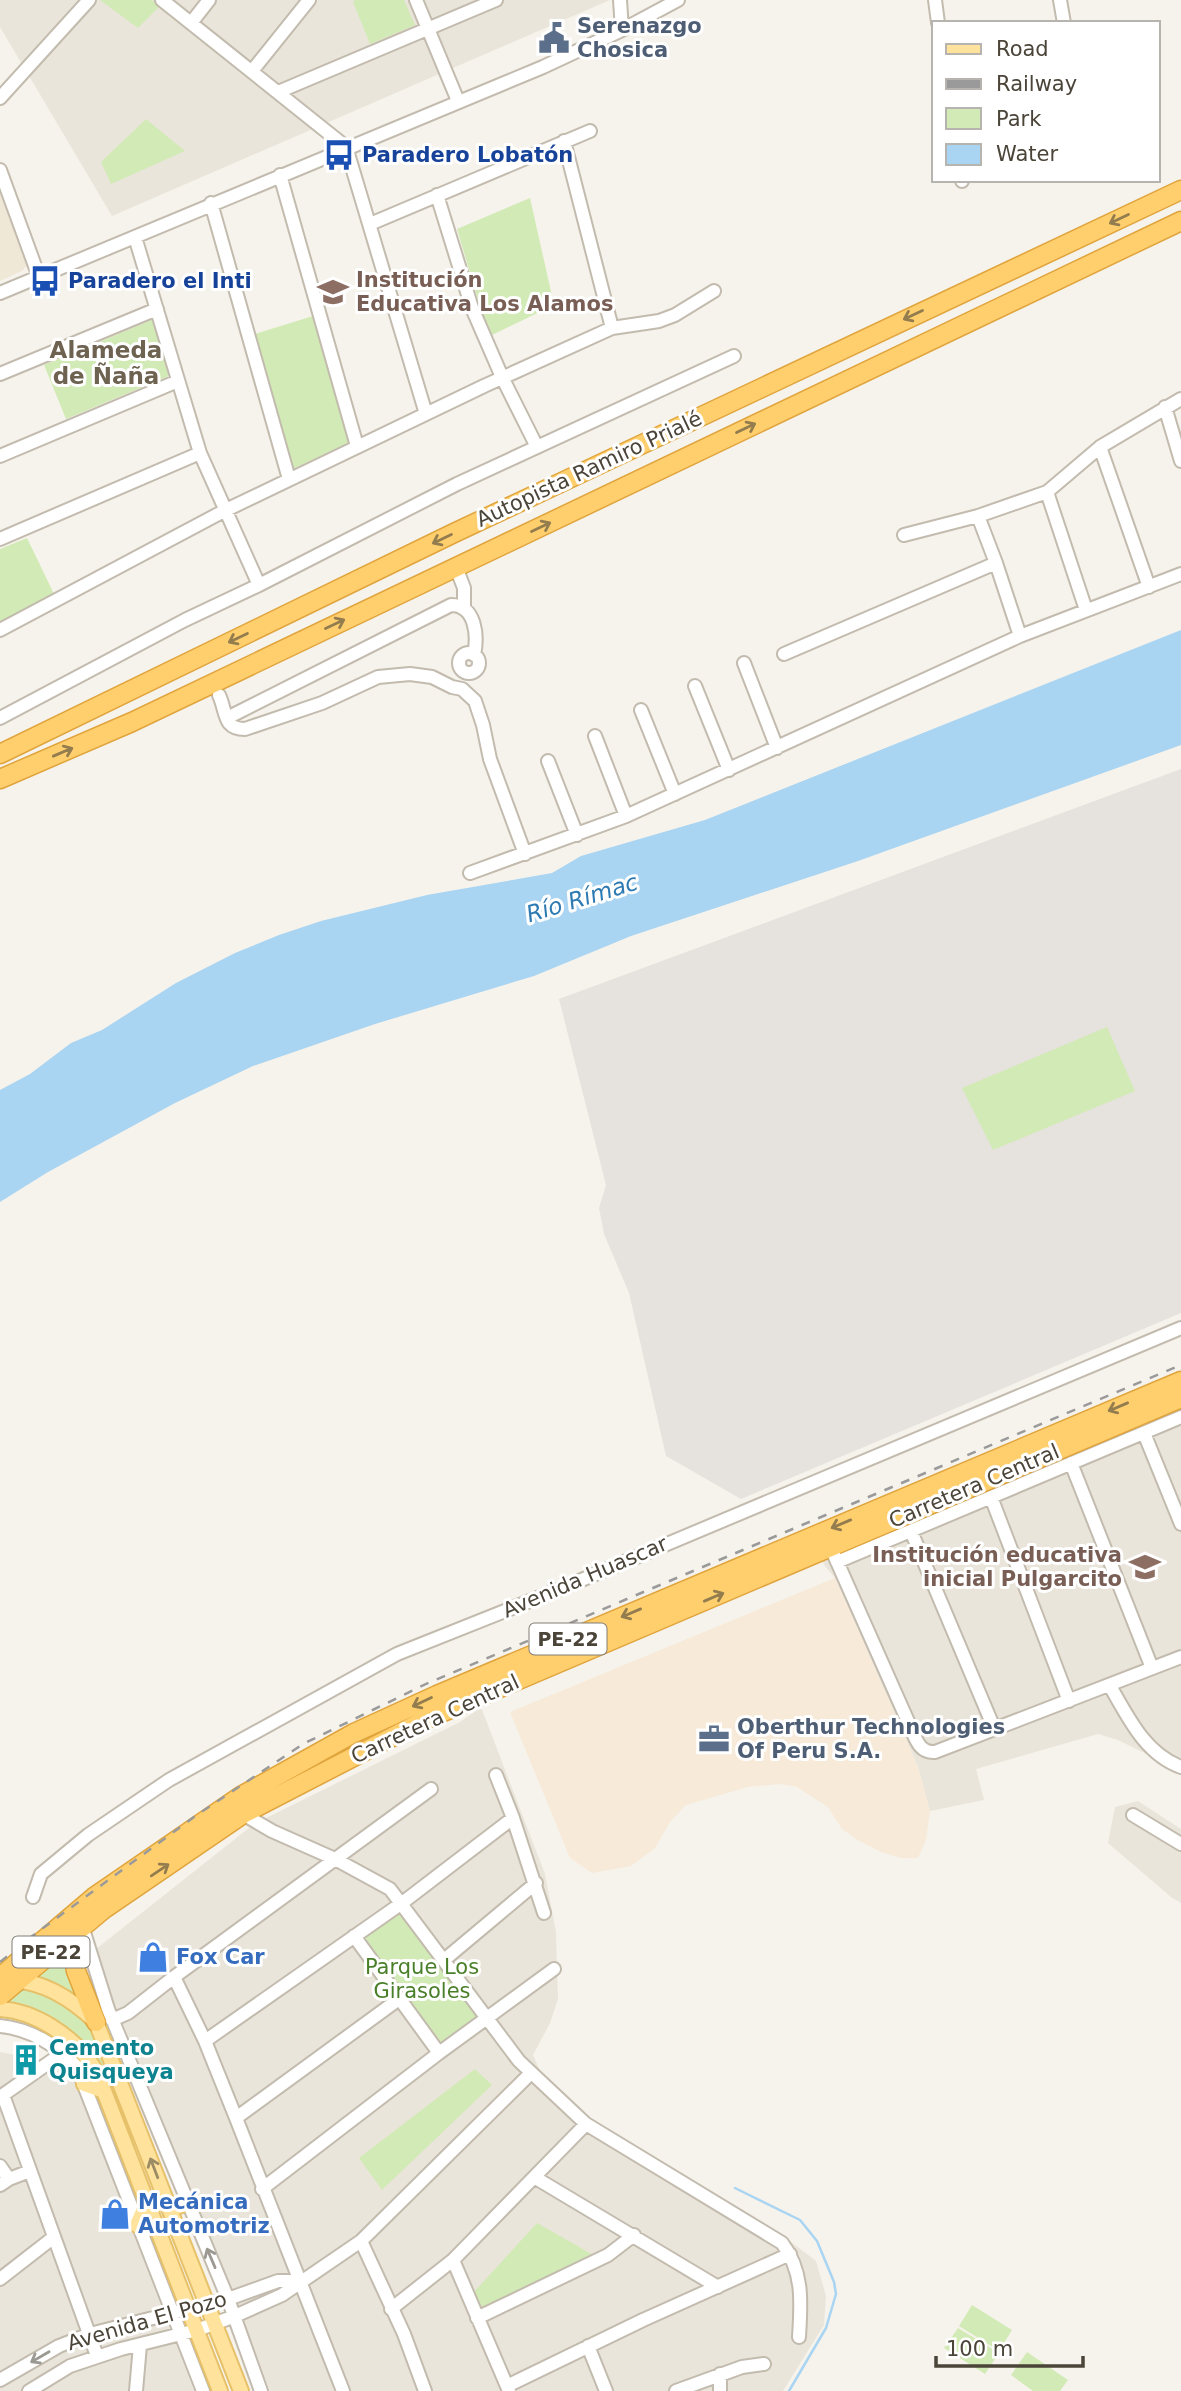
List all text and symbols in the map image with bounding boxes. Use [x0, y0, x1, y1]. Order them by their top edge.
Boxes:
place label: Serenazgo Chosica [577, 14, 702, 62]
public building icon: Serenazgo Chosica [537, 21, 571, 55]
legend [932, 21, 1160, 182]
text: Road [996, 37, 1049, 61]
text: Railway [996, 72, 1077, 96]
text: Park [996, 107, 1042, 131]
bus stop icon: Paradero Lobatón [322, 138, 356, 172]
text: Water [996, 142, 1058, 166]
place label: Paradero Lobatón [362, 143, 573, 167]
one-way arrow [1109, 213, 1130, 226]
bus stop icon: Paradero el Inti [28, 264, 62, 298]
place label: Institución Educativa Los Alamos [356, 268, 613, 316]
place label: Paradero el Inti [68, 269, 252, 293]
school or university icon: Institución Educativa Los Alamos [316, 275, 350, 309]
one-way arrow [903, 309, 924, 322]
district label: Alameda de Ñaña [50, 337, 162, 389]
street label: Autopista Ramiro Prialé [472, 406, 706, 532]
one-way arrow [735, 421, 756, 435]
one-way arrow [530, 520, 551, 533]
one-way arrow [432, 532, 453, 546]
one-way arrow [324, 617, 345, 631]
one-way arrow [228, 632, 249, 646]
one-way arrow [51, 745, 73, 758]
water label: Río Rímac [523, 869, 641, 927]
one-way arrow [1108, 1402, 1129, 1415]
street label: Carretera Central [885, 1439, 1063, 1533]
one-way arrow [830, 1518, 852, 1531]
street label: Avenida Huascar [499, 1531, 671, 1623]
place label: Institución educativa inicial Pulgarcito [872, 1543, 1122, 1591]
school or university icon: Institución educativa inicial Pulgarcito [1128, 1550, 1162, 1584]
one-way arrow [703, 1590, 724, 1603]
one-way arrow [621, 1607, 642, 1620]
road number: PE-22 [530, 1624, 606, 1654]
street label: Carretera Central [347, 1670, 523, 1768]
one-way arrow [412, 1696, 433, 1709]
place label: Oberthur Technologies Of Peru S.A. [737, 1715, 1005, 1763]
office icon: Oberthur Technologies Of Peru S.A. [697, 1722, 731, 1756]
one-way arrow [150, 1863, 169, 1878]
road number: PE-22 [12, 1936, 90, 1968]
shop icon: Fox Car [136, 1940, 170, 1974]
place label: Fox Car [176, 1945, 265, 1969]
park label: Parque Los Girasoles [365, 1955, 479, 2003]
place label: Cemento Quisqueya [49, 2036, 174, 2084]
building icon: Cemento Quisqueya [9, 2043, 43, 2077]
one-way arrow [146, 2157, 159, 2179]
place label: Mecánica Automotriz [138, 2190, 270, 2238]
shop icon: Mecánica Automotriz [98, 2197, 132, 2231]
one-way arrow [204, 2248, 217, 2270]
street label: Avenida El Pozo [64, 2287, 230, 2355]
scale bar [936, 2324, 1083, 2368]
text: 100 m [946, 2337, 1013, 2361]
one-way arrow [30, 2350, 50, 2364]

